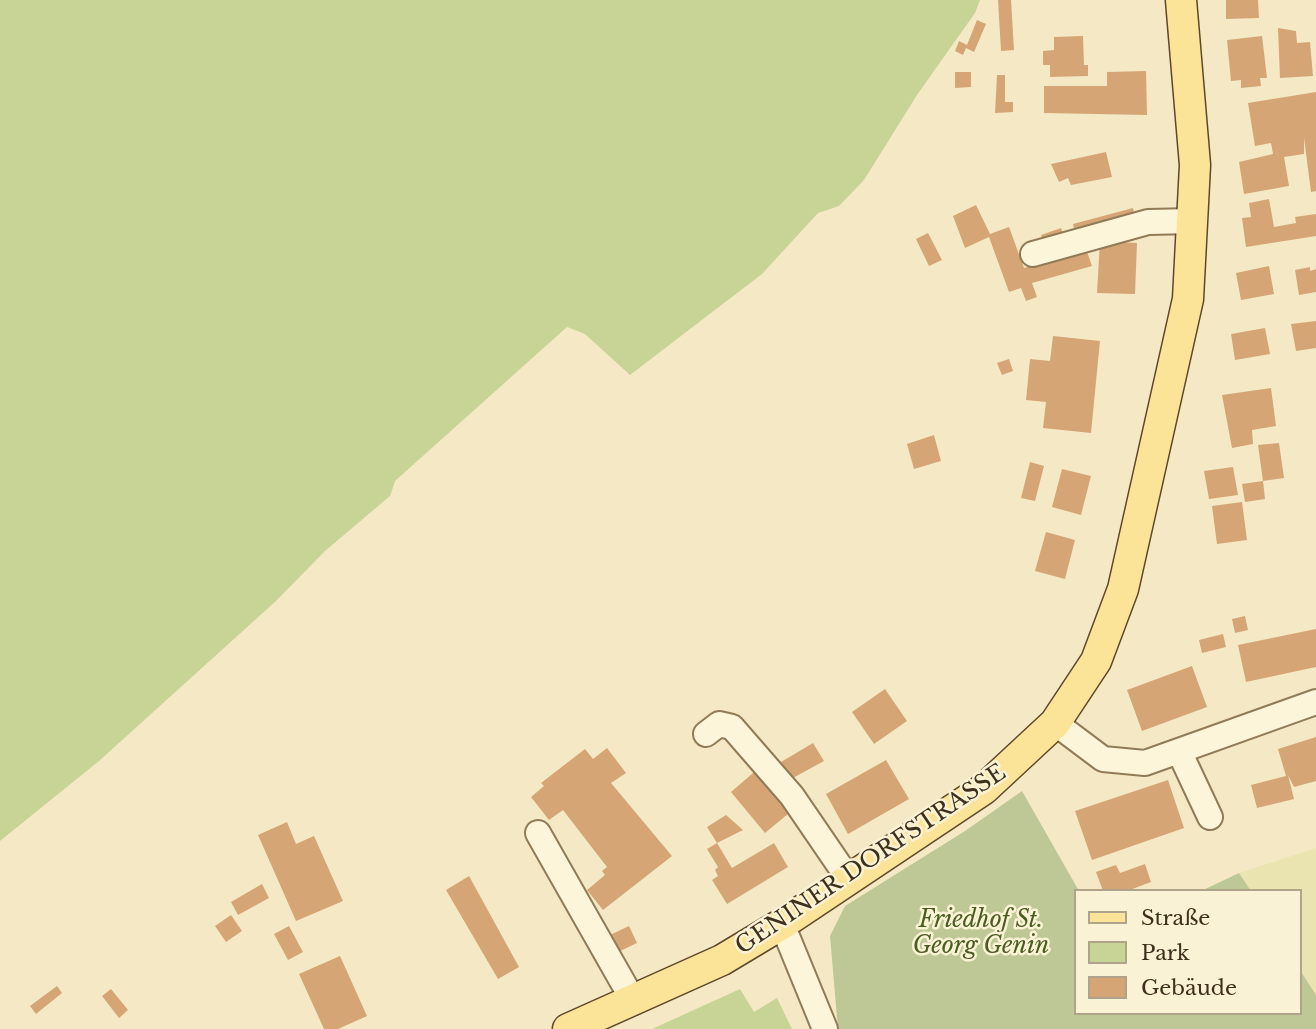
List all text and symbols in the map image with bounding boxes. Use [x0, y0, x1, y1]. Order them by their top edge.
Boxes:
street label: GENINER DORFSTRASSE [731, 759, 1011, 961]
legend [1074, 889, 1302, 1015]
text: Straße [1141, 905, 1210, 931]
park label: Friedhof St. Georg Genin [913, 907, 1049, 961]
text: Park [1141, 940, 1190, 966]
text: Gebäude [1141, 975, 1237, 1001]

